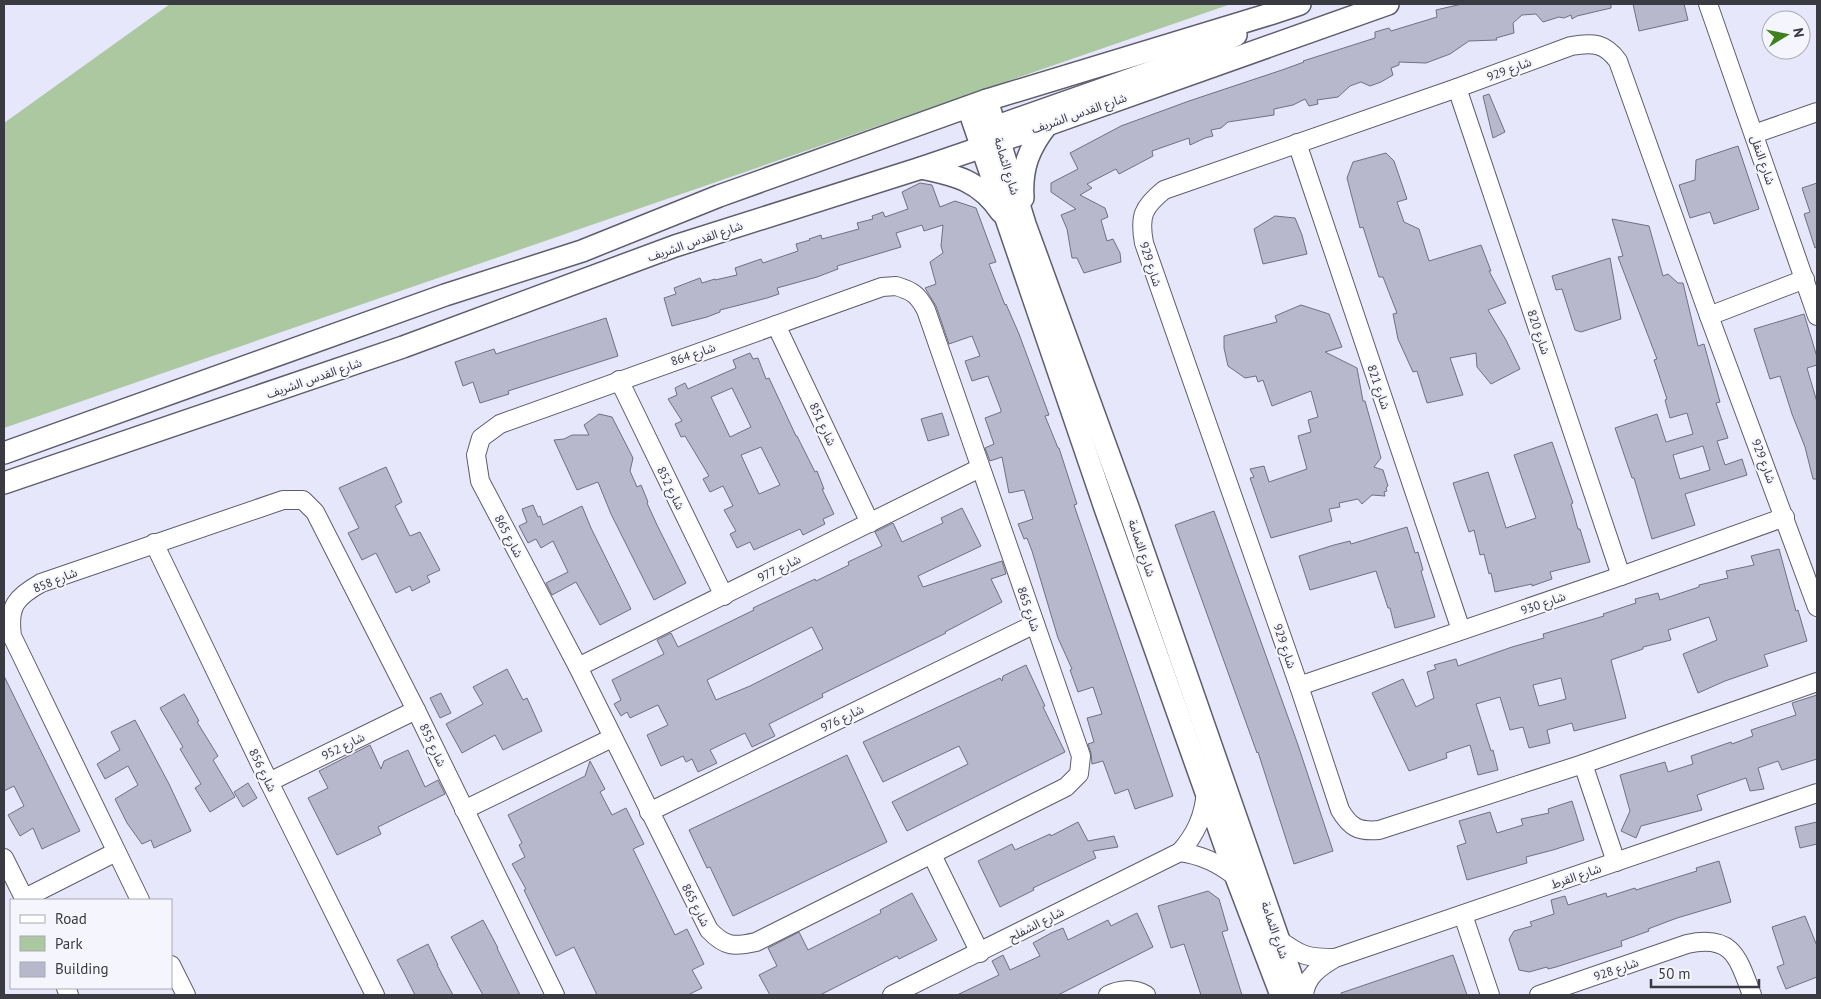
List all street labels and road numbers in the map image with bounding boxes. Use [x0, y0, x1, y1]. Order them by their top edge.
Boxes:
street label: شارع 929 [1485, 54, 1534, 86]
street label: شارع القدس الشريف [1029, 90, 1129, 138]
street label: شارع النفل [1746, 133, 1778, 187]
street label: شارع الثمامة [989, 135, 1023, 197]
street label: شارع القدس الشريف [645, 218, 745, 266]
street label: شارع 929 [1135, 240, 1165, 289]
street label: شارع 820 [1522, 308, 1554, 357]
street label: شارع 864 [669, 339, 718, 371]
street label: شارع القدس الشريف [264, 355, 364, 403]
street label: شارع 821 [1362, 363, 1394, 412]
street label: شارع 851 [805, 400, 840, 449]
street label: شارع 929 [1747, 437, 1779, 486]
street label: شارع 852 [652, 464, 688, 513]
street label: شارع 865 [490, 512, 526, 561]
street label: شارع الثمامة [1123, 517, 1159, 579]
street label: شارع 977 [755, 551, 804, 587]
street label: شارع 858 [31, 564, 80, 597]
street label: شارع 865 [1012, 585, 1044, 634]
street label: شارع 930 [1519, 588, 1568, 620]
street label: شارع 929 [1268, 622, 1300, 671]
street label: شارع 976 [818, 701, 867, 737]
street label: شارع 855 [415, 721, 450, 770]
street label: شارع 952 [319, 729, 368, 765]
street label: شارع 856 [244, 746, 280, 795]
street label: شارع القرط [1549, 860, 1604, 894]
street label: شارع 865 [677, 881, 713, 930]
street label: شارع الثمامة [1256, 899, 1292, 961]
street label: شارع الشفلح [1006, 904, 1067, 946]
street label: شارع 928 [1592, 954, 1641, 986]

